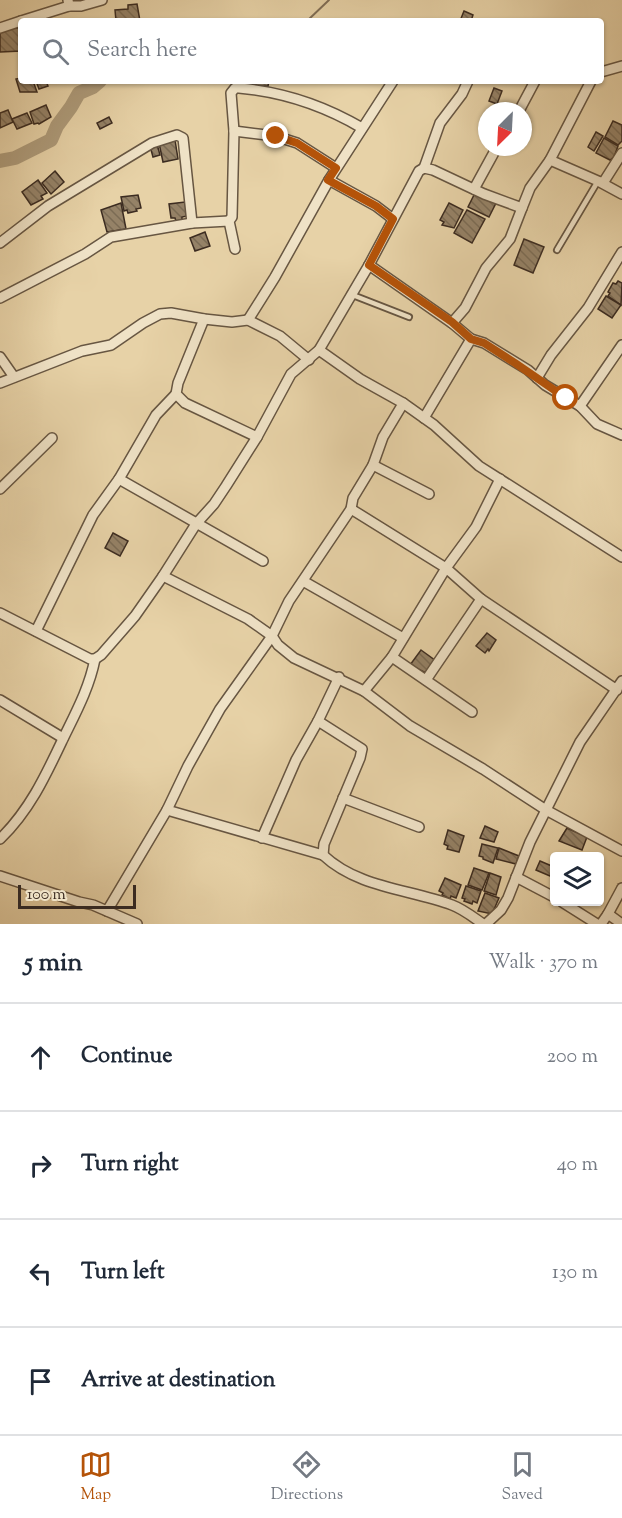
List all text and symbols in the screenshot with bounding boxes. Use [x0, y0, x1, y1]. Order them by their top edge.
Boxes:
search box [18, 18, 604, 84]
icon: search [39, 35, 72, 68]
text: Search here [87, 35, 197, 67]
north arrow [478, 102, 532, 156]
route end [262, 122, 288, 148]
route start [552, 384, 578, 410]
map controls [550, 852, 604, 906]
button: layers [550, 852, 604, 906]
scale bar [18, 882, 136, 910]
text: 100 m [27, 884, 66, 907]
text: 5 min [24, 945, 83, 982]
text: Walk · 370 m [488, 949, 598, 978]
icon: ahead [24, 1041, 57, 1074]
text: Continue [81, 1041, 172, 1073]
text: 200 m [547, 1043, 598, 1072]
icon: right [24, 1149, 57, 1182]
text: Turn right [81, 1149, 178, 1181]
text: 40 m [557, 1151, 598, 1180]
icon: left [24, 1257, 57, 1290]
text: Turn left [81, 1257, 164, 1289]
text: 130 m [552, 1259, 598, 1288]
icon: arrive [24, 1365, 57, 1398]
text: Arrive at destination [81, 1365, 276, 1397]
tab: Map [79, 1448, 112, 1507]
tab: Directions [271, 1448, 343, 1507]
tab: Saved [502, 1448, 543, 1507]

